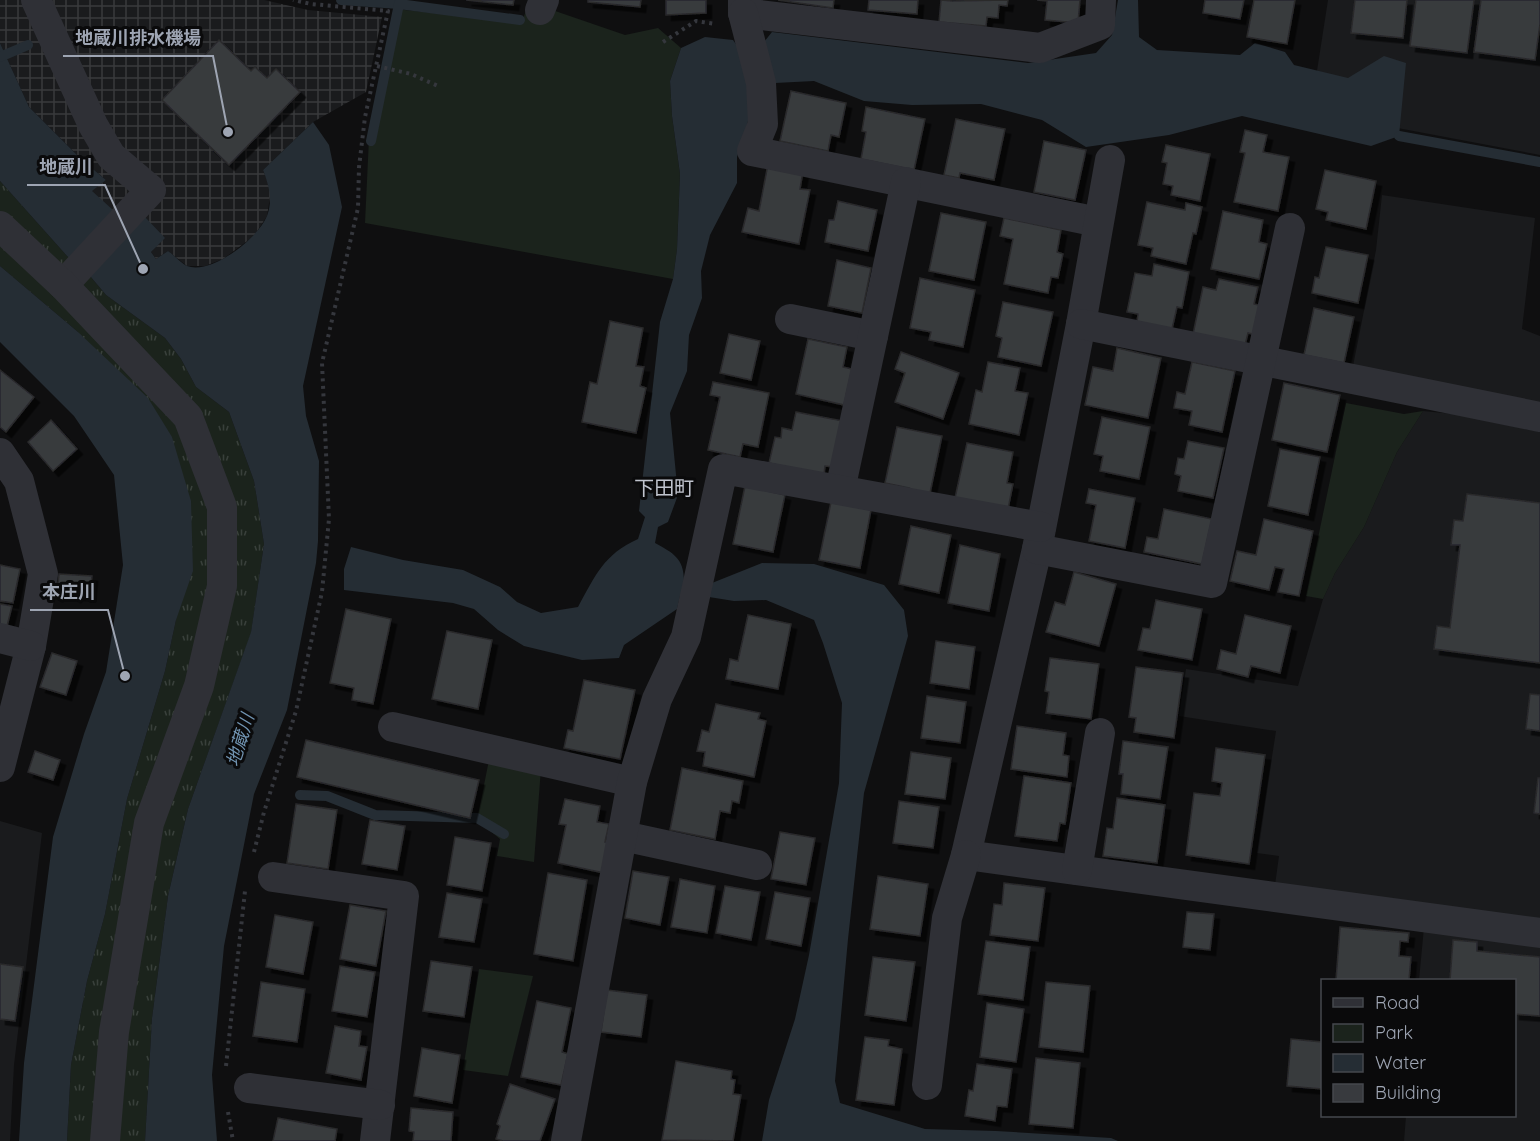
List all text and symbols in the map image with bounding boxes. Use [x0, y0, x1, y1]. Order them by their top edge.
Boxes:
callout: 地蔵川排水機場 [63, 20, 213, 56]
text: 地蔵川排水機場 [75, 26, 201, 49]
callout: 地蔵川 [27, 149, 105, 185]
text: 地蔵川 [39, 155, 93, 178]
district label: 下田町 [634, 475, 694, 500]
callout: 本庄川 [30, 574, 108, 610]
text: 本庄川 [42, 580, 96, 603]
water label: 地蔵川 [221, 709, 259, 769]
legend [1321, 979, 1516, 1117]
text: Road [1375, 991, 1420, 1014]
text: Park [1375, 1021, 1413, 1044]
text: Water [1375, 1051, 1426, 1074]
text: Building [1375, 1081, 1441, 1104]

